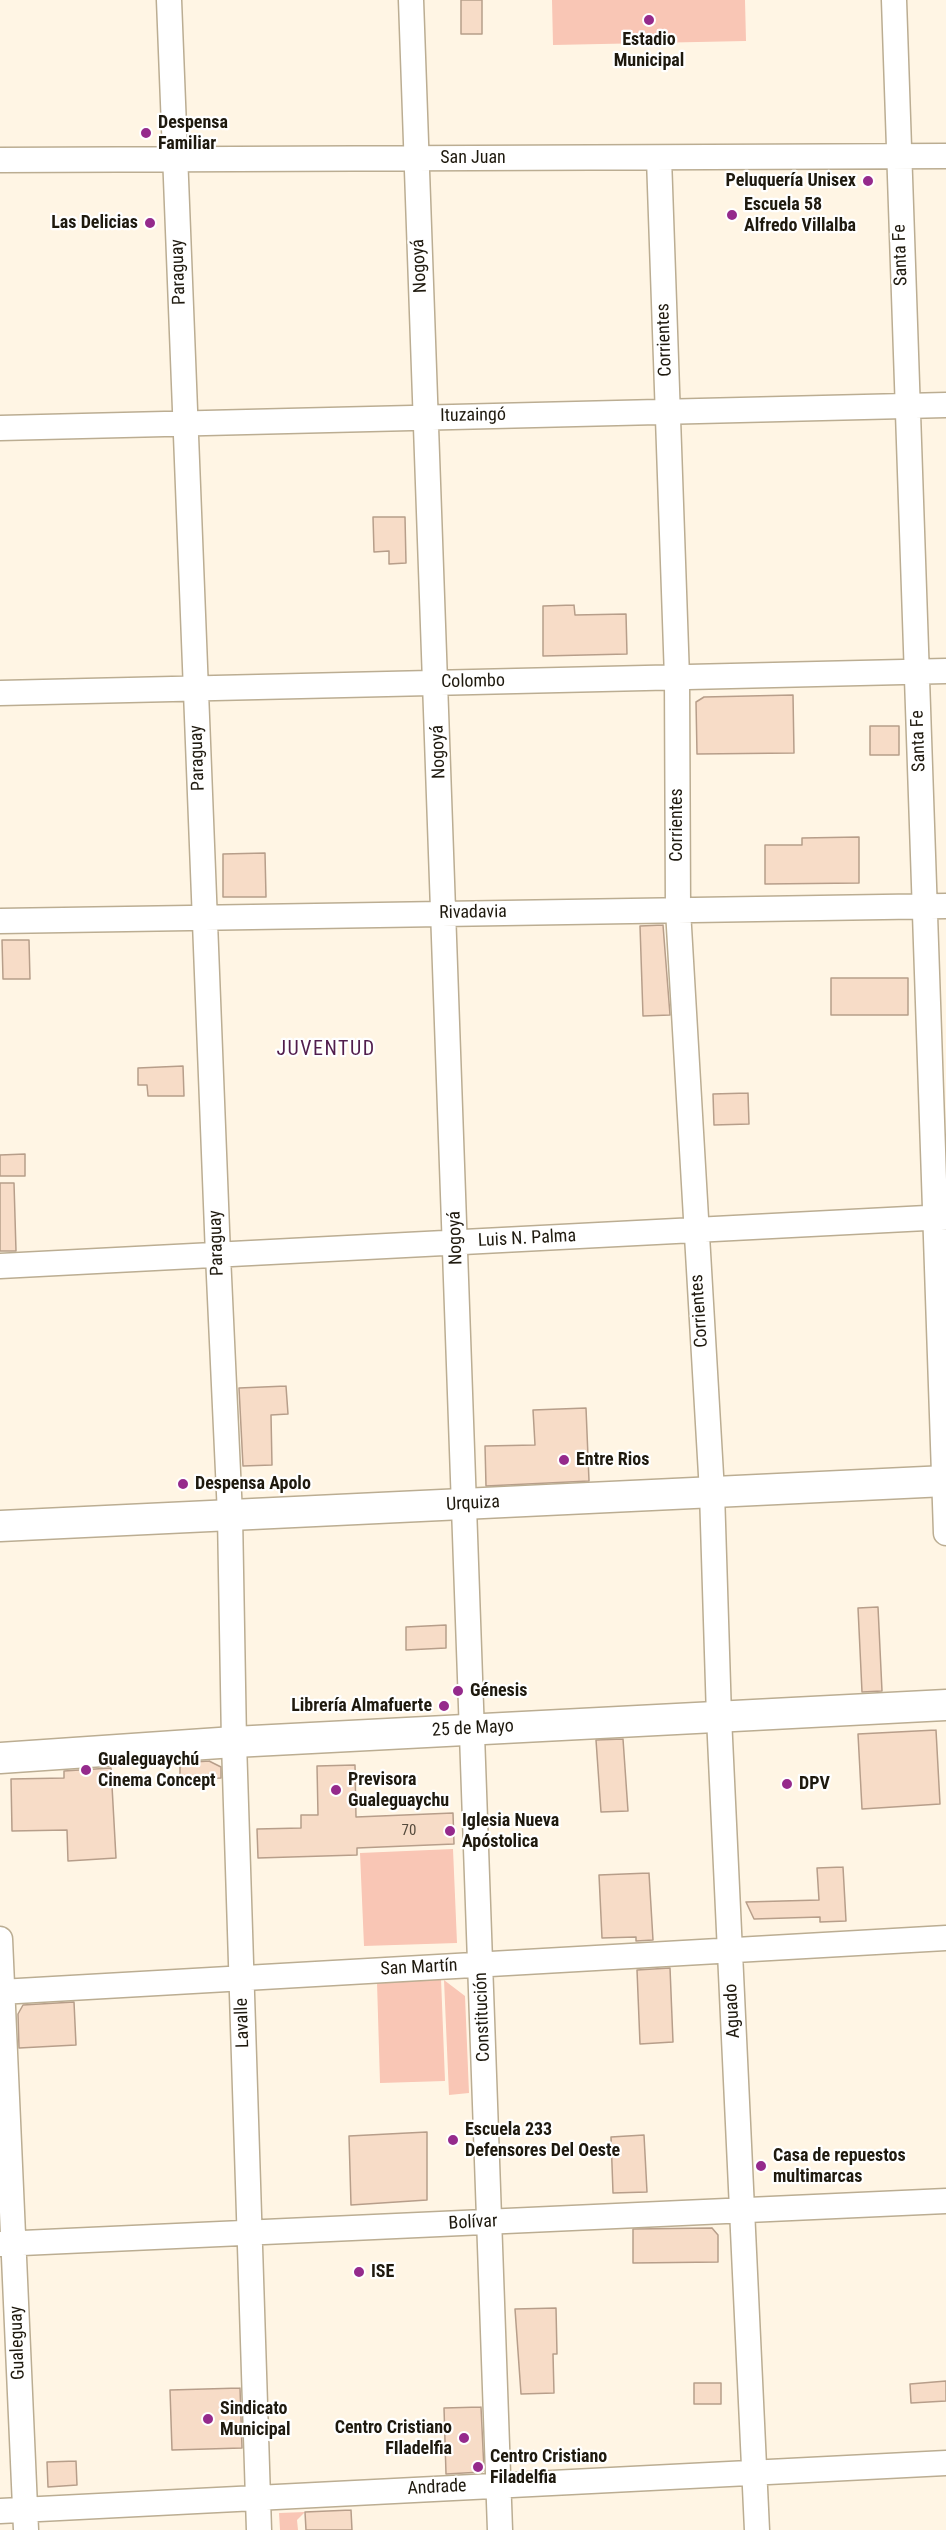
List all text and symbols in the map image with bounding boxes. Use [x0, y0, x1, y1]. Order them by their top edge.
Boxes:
marker: Estadio Municipal [642, 13, 656, 27]
place label: Estadio Municipal [614, 29, 684, 72]
place label: Despensa Familiar [158, 112, 228, 154]
marker: Despensa Familiar [139, 126, 153, 140]
street label: San Juan [440, 147, 506, 169]
place label: Peluquería Unisex [726, 170, 856, 192]
marker: Peluquería Unisex [861, 174, 875, 188]
place label: Escuela 58 Alfredo Villalba [744, 194, 856, 236]
marker: Escuela 58 Alfredo Villalba [725, 208, 739, 222]
place label: Las Delicias [51, 212, 138, 234]
marker: Las Delicias [143, 216, 157, 230]
street label: Santa Fe [889, 224, 913, 286]
street label: Nogoyá [408, 238, 432, 294]
street label: Paraguay [167, 239, 191, 305]
street label: Corrientes [653, 303, 677, 377]
street label: Ituzaingó [440, 405, 506, 427]
street label: Colombo [441, 671, 505, 693]
street label: Santa Fe [907, 710, 931, 772]
street label: Paraguay [186, 725, 210, 791]
street label: Nogoyá [427, 725, 451, 779]
street label: Corrientes [666, 788, 688, 862]
street label: Rivadavia [439, 902, 507, 924]
district label: JUVENTUD [276, 1038, 376, 1062]
street label: Paraguay [205, 1210, 229, 1276]
street label: Nogoyá [444, 1211, 468, 1265]
street label: Luis N. Palma [477, 1226, 577, 1252]
street label: Corrientes [687, 1274, 713, 1348]
place label: Entre Rios [576, 1449, 649, 1471]
marker: Entre Rios [557, 1453, 571, 1467]
place label: Despensa Apolo [195, 1473, 311, 1495]
marker: Despensa Apolo [176, 1477, 190, 1491]
street label: Urquiza [446, 1492, 500, 1516]
place label: Génesis [470, 1680, 528, 1702]
marker: Génesis [451, 1684, 465, 1698]
place label: Librería Almafuerte [291, 1695, 432, 1717]
marker: Librería Almafuerte [437, 1699, 451, 1713]
street label: 25 de Mayo [432, 1716, 514, 1742]
place label: Gualeguaychú Cinema Concept [98, 1749, 216, 1792]
marker: Gualeguaychú Cinema Concept [79, 1763, 93, 1777]
place label: Previsora Gualeguaychu [348, 1769, 449, 1812]
place label: DPV [799, 1773, 830, 1795]
marker: DPV [780, 1777, 794, 1791]
marker: Previsora Gualeguaychu [329, 1783, 343, 1797]
place label: Iglesia Nueva Apóstolica [462, 1810, 559, 1852]
house number: 70 [402, 1822, 416, 1840]
marker: Iglesia Nueva Apóstolica [443, 1824, 457, 1838]
street label: San Martín [380, 1955, 458, 1981]
street label: Constitución [471, 1972, 495, 2062]
street label: Aguado [721, 1983, 745, 2039]
street label: Lavalle [231, 1998, 255, 2048]
place label: Escuela 233 Defensores Del Oeste [465, 2119, 620, 2162]
marker: Escuela 233 Defensores Del Oeste [446, 2133, 460, 2147]
place label: Casa de repuestos multimarcas [773, 2145, 906, 2188]
marker: Casa de repuestos multimarcas [754, 2159, 768, 2173]
street label: Bolívar [448, 2211, 498, 2235]
place label: ISE [371, 2261, 394, 2283]
marker: ISE [352, 2265, 366, 2279]
street label: Gualeguay [6, 2306, 30, 2380]
place label: Sindicato Municipal [220, 2398, 291, 2440]
marker: Sindicato Municipal [201, 2412, 215, 2426]
place label: Centro Cristiano FIladelfia [335, 2417, 452, 2460]
marker: Centro Cristiano FIladelfia [457, 2431, 471, 2445]
place label: Centro Cristiano Filadelfia [490, 2446, 607, 2488]
marker: Centro Cristiano Filadelfia [471, 2460, 485, 2474]
street label: Andrade [407, 2476, 467, 2500]

